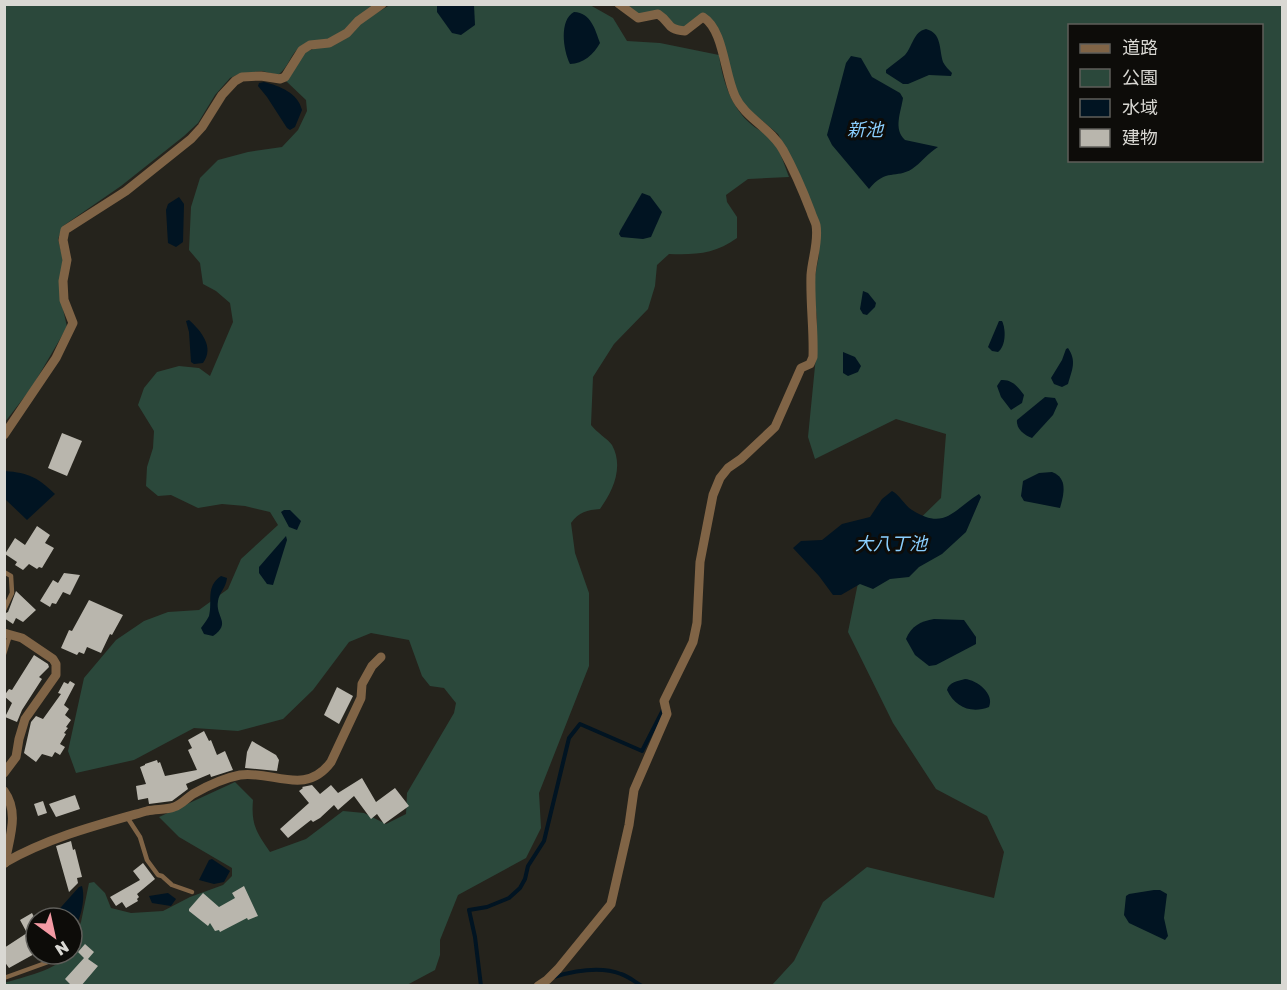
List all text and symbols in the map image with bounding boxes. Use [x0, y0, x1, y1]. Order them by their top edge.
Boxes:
legend [1068, 24, 1263, 162]
text: 道路 [1122, 36, 1158, 58]
text: 公園 [1122, 66, 1158, 88]
text: 水域 [1122, 96, 1158, 118]
water label: 新池 [847, 118, 885, 140]
text: 建物 [1122, 126, 1158, 148]
water label: 大八丁池 [855, 532, 929, 554]
north arrow [24, 906, 84, 966]
text: N [52, 937, 73, 960]

